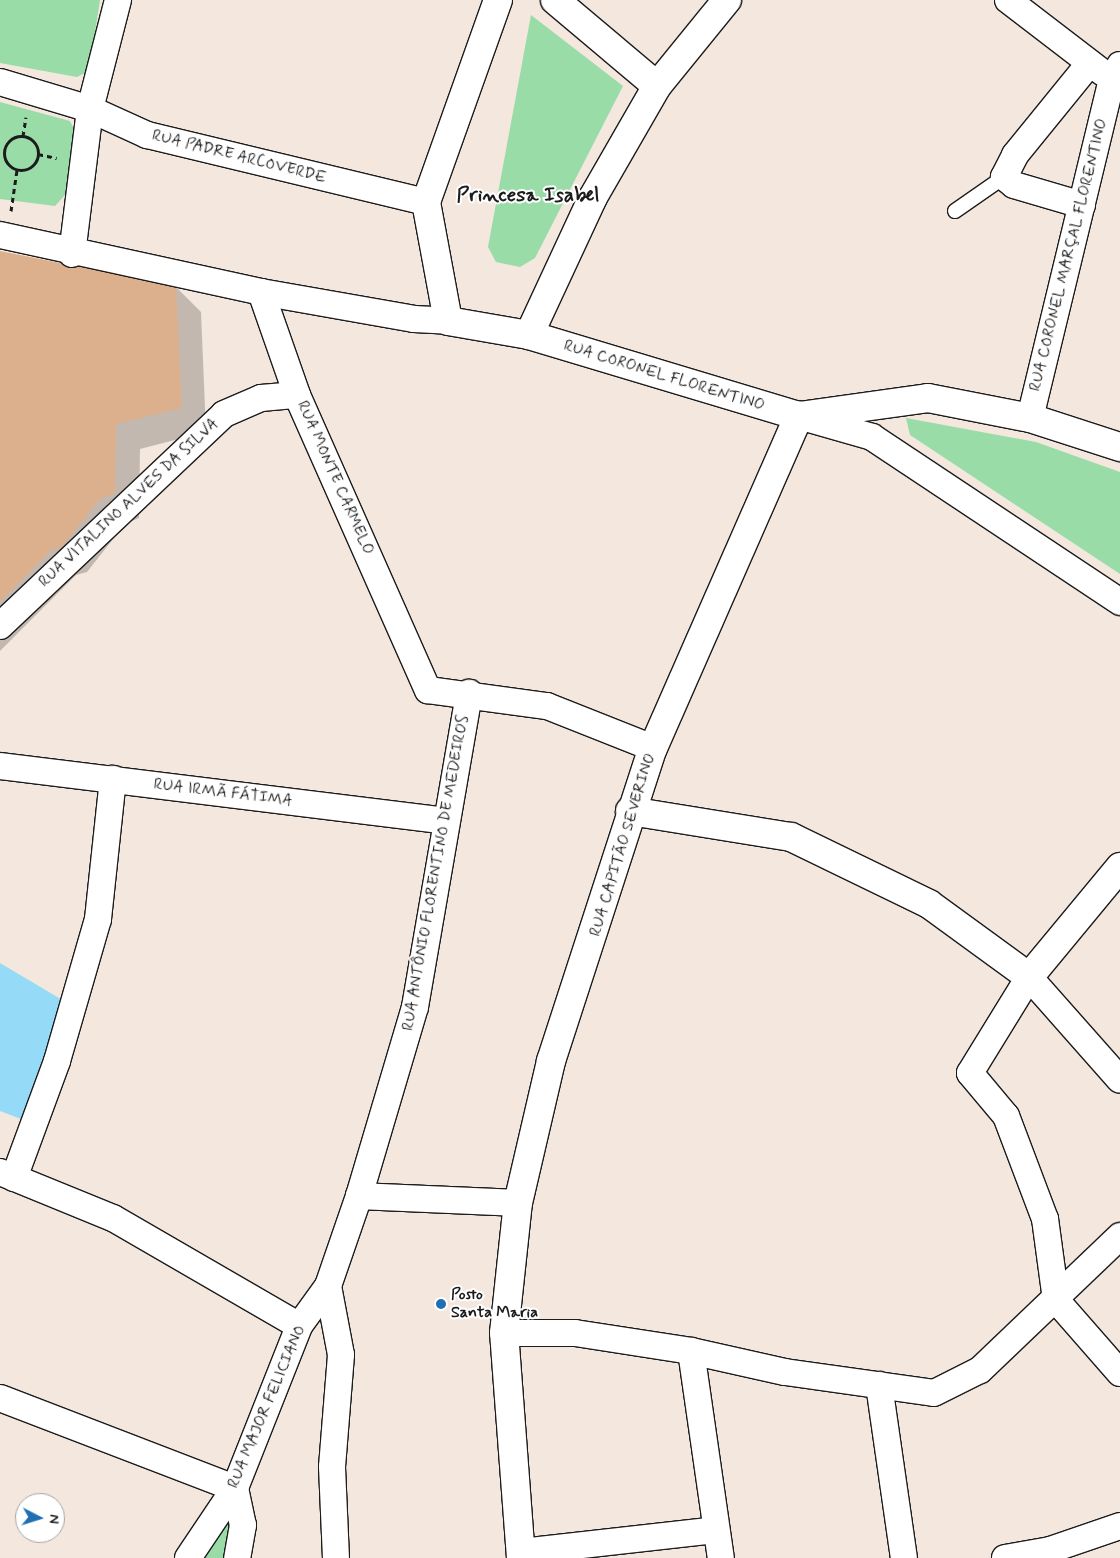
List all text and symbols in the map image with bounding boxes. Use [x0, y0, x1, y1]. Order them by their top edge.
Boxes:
street label: RUA CORONEL MARÇAL FLORENTINO [1026, 119, 1112, 391]
street label: RUA PADRE ARCOVERDE [149, 126, 329, 188]
district label: Princesa Isabel [456, 182, 600, 208]
street label: RUA CORONEL FLORENTINO [562, 337, 766, 415]
street label: RUA MONTE CARMELO [291, 396, 379, 560]
street label: RUA VITALINO ALVES DA SILVA [35, 414, 223, 592]
street label: RUA ANTÔNIO FLORENTINO DE MEDEIROS [399, 715, 473, 1031]
street label: RUA CAPITÃO SEVERINO [586, 752, 660, 938]
street label: RUA IRMÃ FÁTIMA [151, 775, 295, 811]
place label: Posto Santa Maria [451, 1285, 539, 1323]
marker: Posto Santa Maria [435, 1298, 447, 1310]
street label: RUA MAJOR FELICIANO [224, 1323, 310, 1491]
north arrow [15, 1493, 65, 1543]
text: N [45, 1514, 63, 1525]

